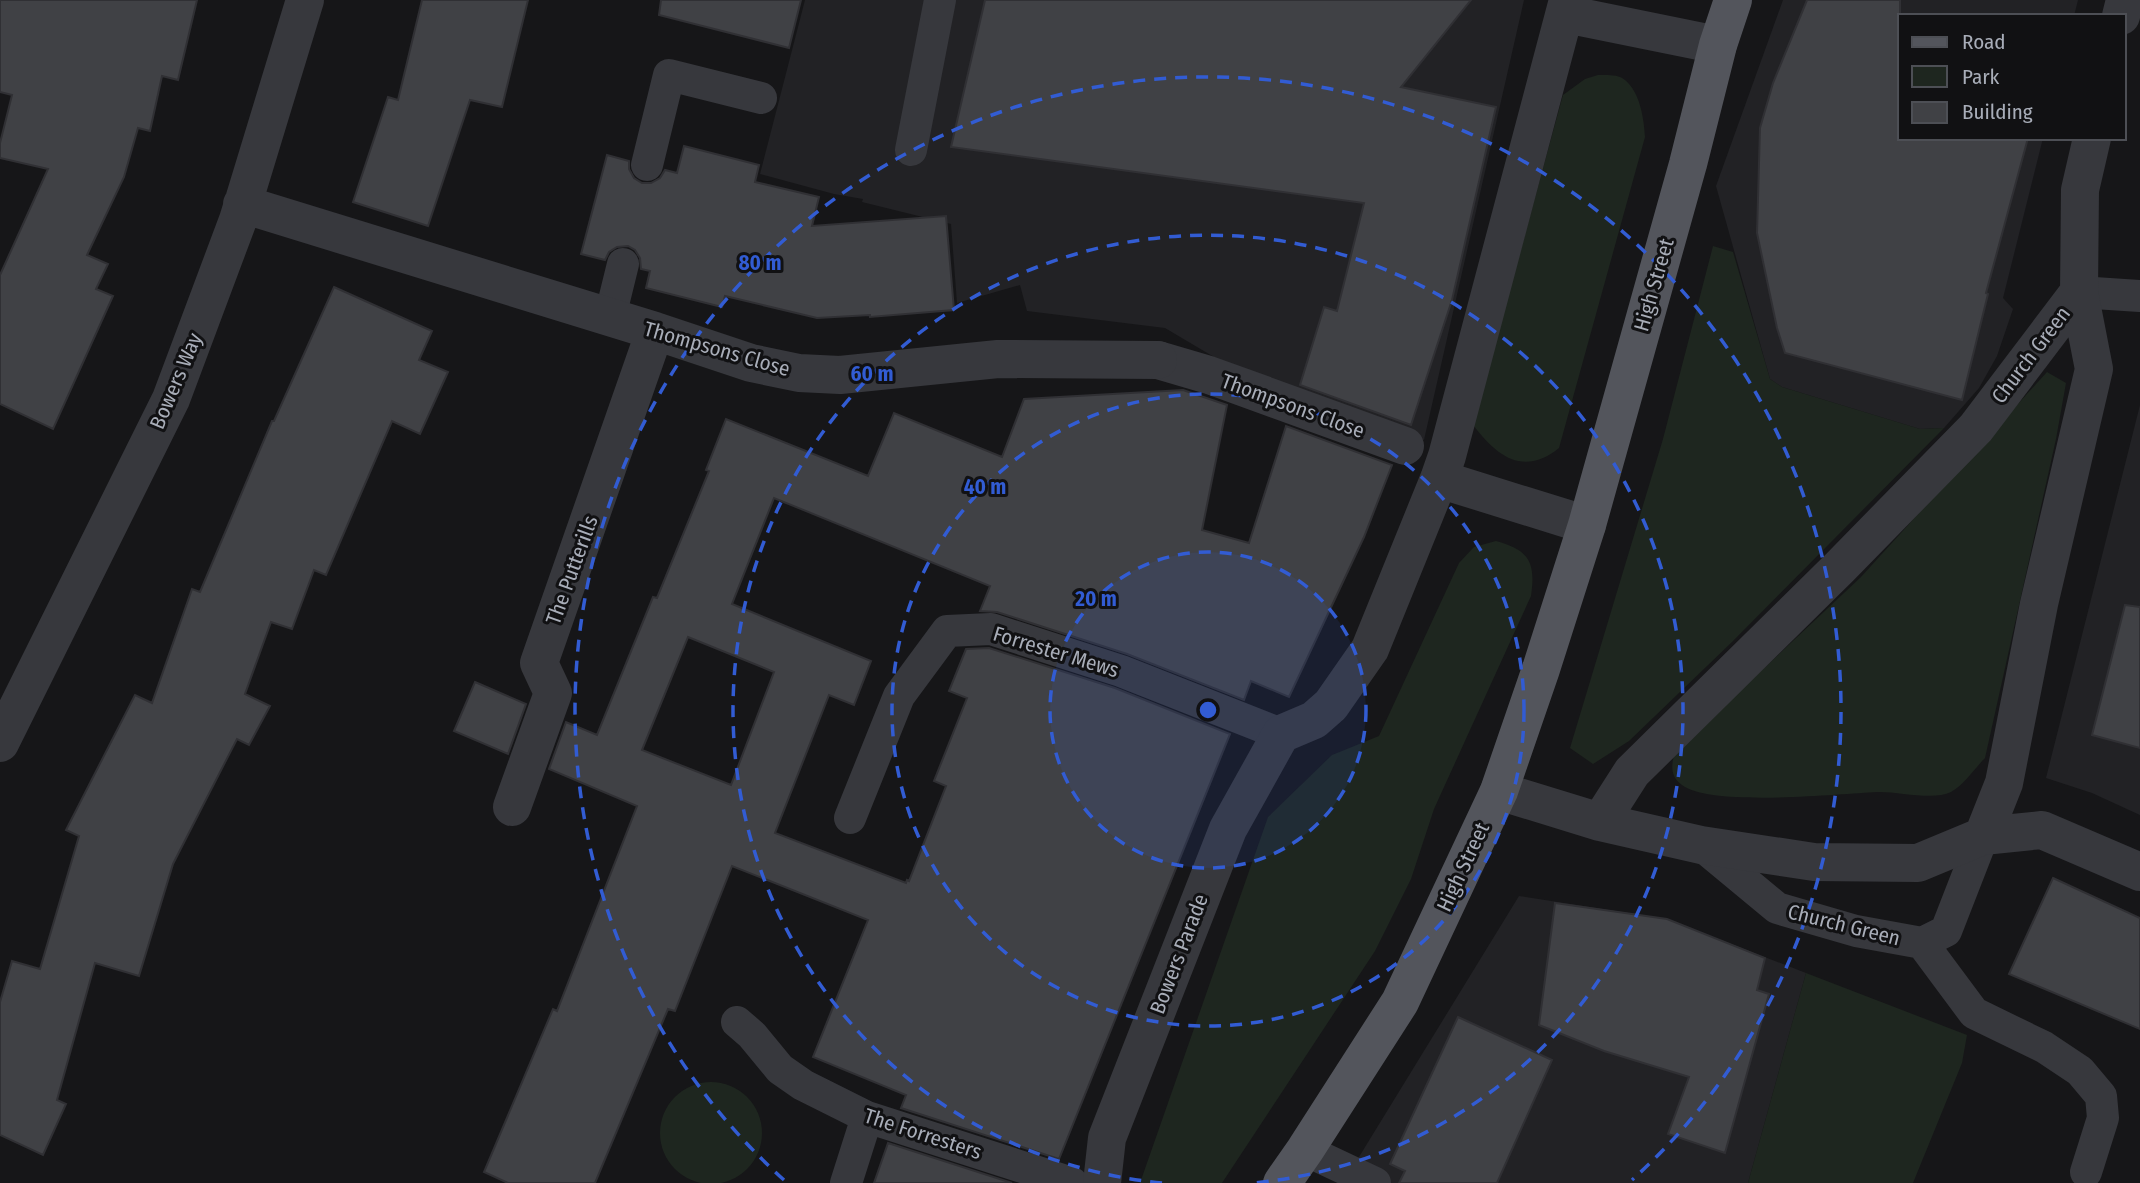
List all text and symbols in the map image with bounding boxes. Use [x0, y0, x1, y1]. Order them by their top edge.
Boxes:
legend [1898, 14, 2126, 140]
text: Road [1962, 29, 2006, 55]
text: Park [1962, 64, 2000, 90]
text: Building [1962, 99, 2033, 125]
street label: High Street [1628, 235, 1680, 334]
text: 80 m [739, 250, 781, 276]
street label: Church Green [1986, 301, 2076, 409]
street label: Thompsons Close [641, 316, 793, 382]
street label: Bowers Way [144, 328, 208, 433]
text: 60 m [851, 361, 893, 387]
street label: Thompsons Close [1218, 368, 1368, 444]
text: 40 m [964, 474, 1006, 500]
street label: The Putterills [540, 512, 604, 628]
text: 20 m [1074, 586, 1117, 612]
street label: Forrester Mews [990, 621, 1122, 683]
centre of rings [1196, 698, 1220, 722]
street label: High Street [1431, 818, 1495, 916]
street label: Bowers Parade [1144, 890, 1214, 1018]
street label: Church Green [1785, 898, 1903, 952]
street label: The Forresters [861, 1103, 985, 1165]

